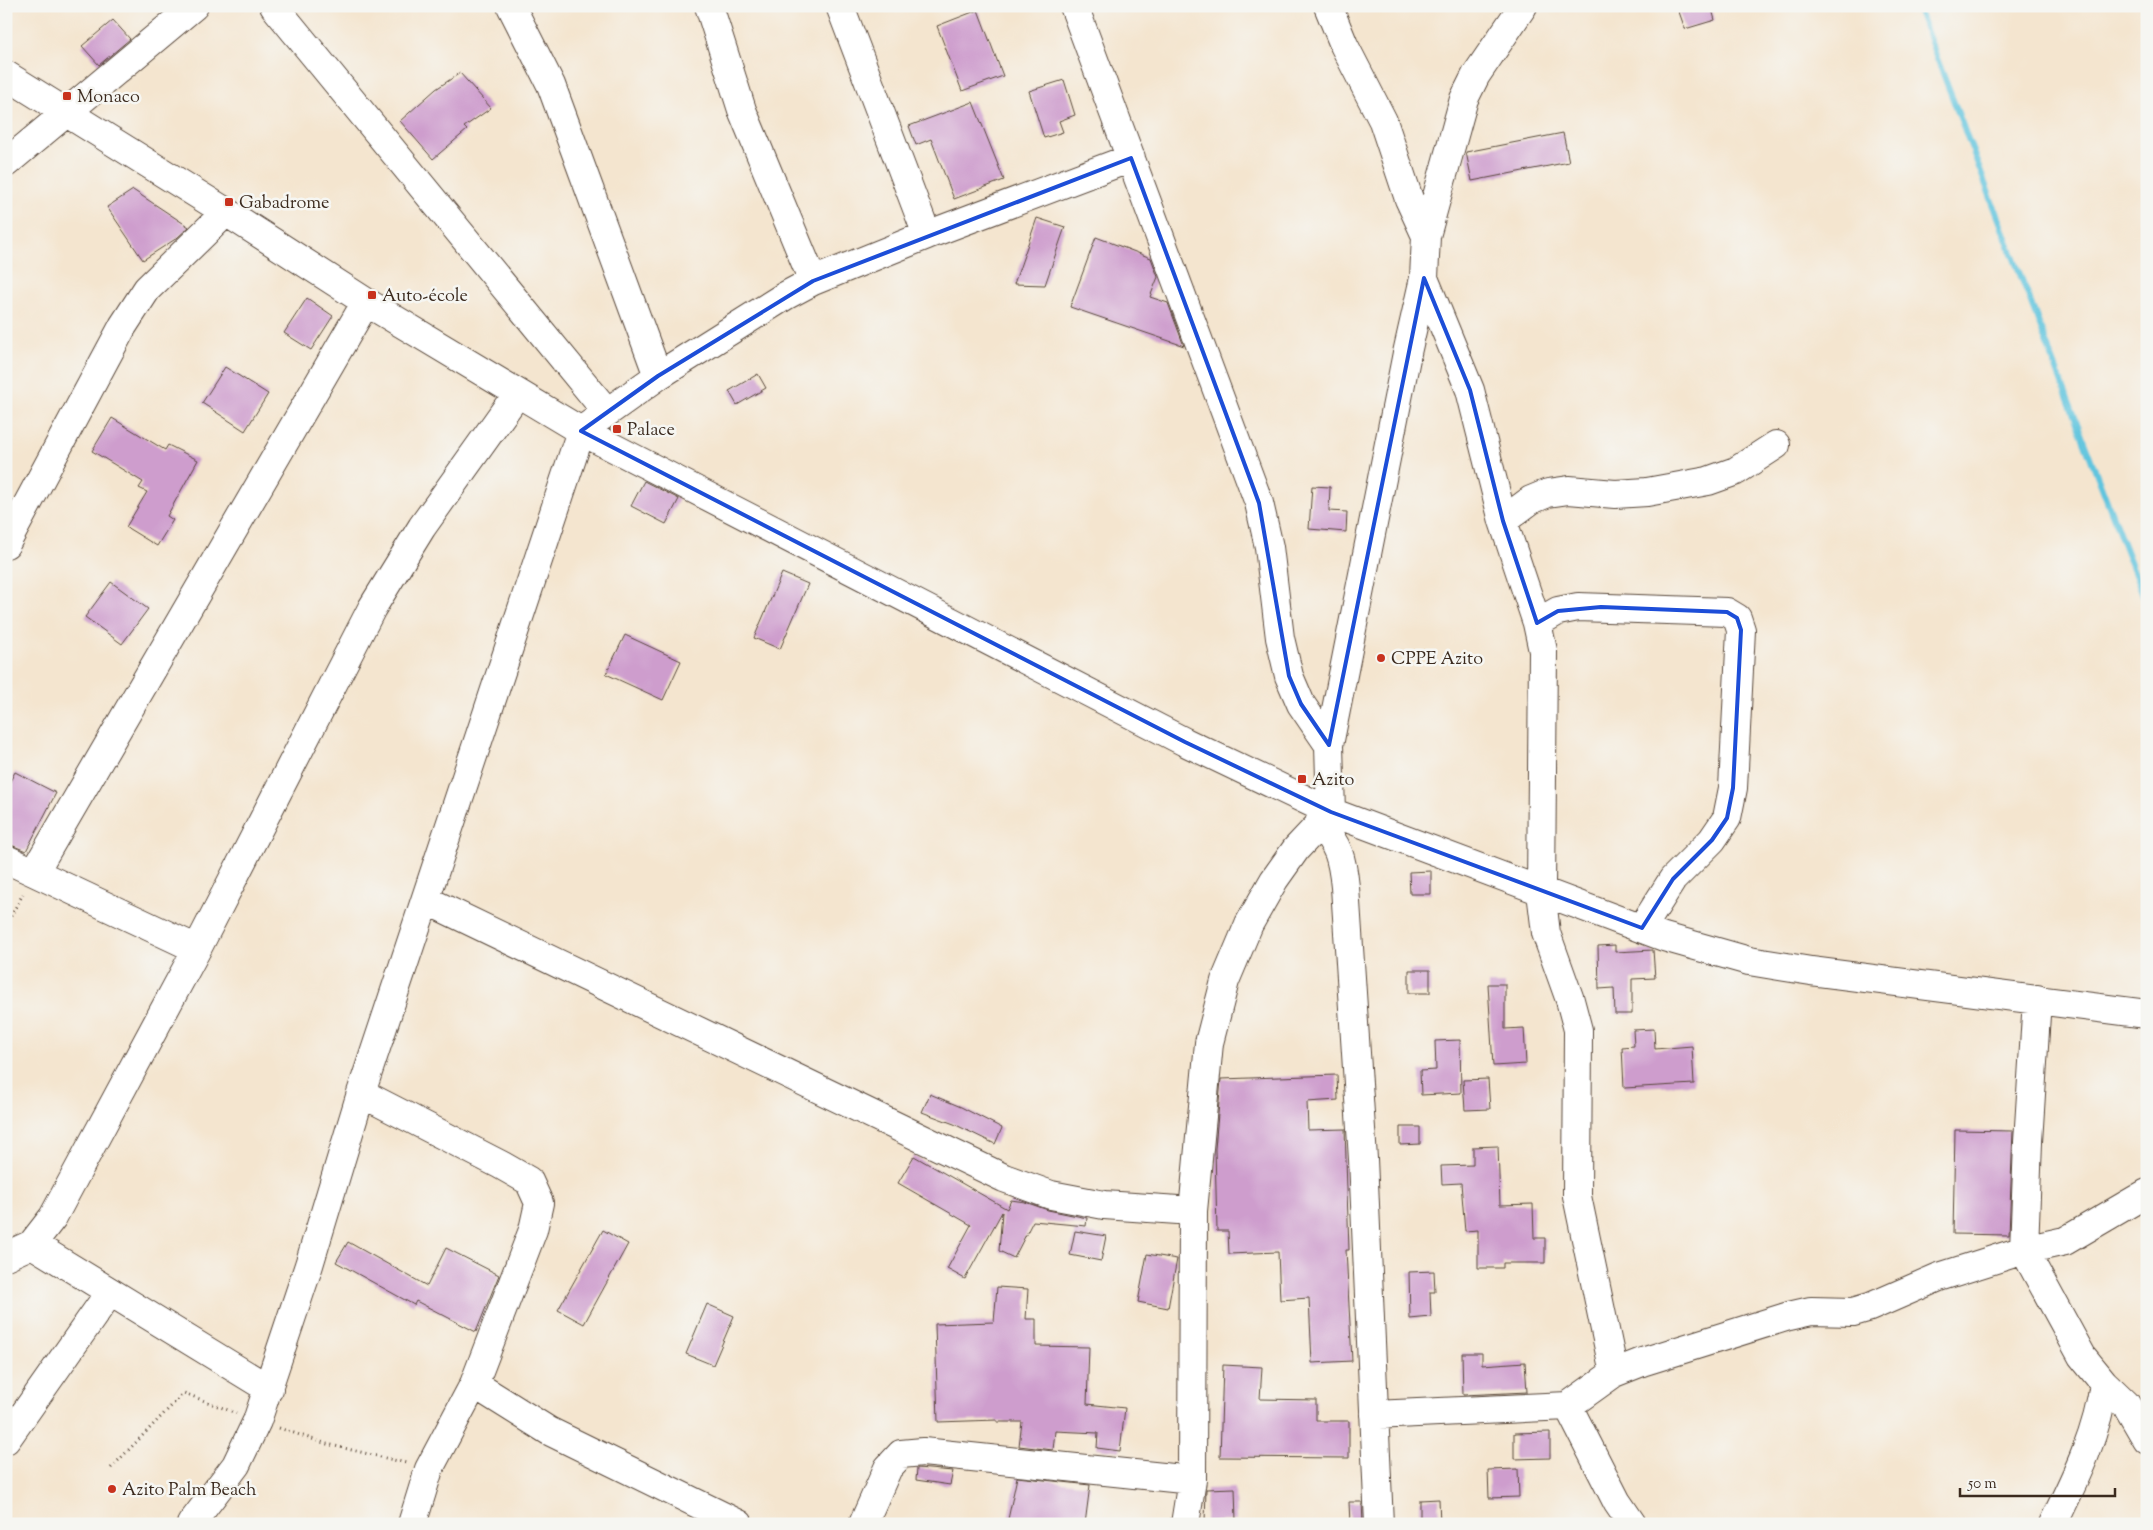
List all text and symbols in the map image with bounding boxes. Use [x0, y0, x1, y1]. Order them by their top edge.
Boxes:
place label: Monaco [77, 85, 140, 111]
marker: Monaco [61, 90, 73, 102]
place label: Gabadrome [239, 191, 329, 217]
marker: Gabadrome [223, 196, 235, 208]
place label: Auto-école [382, 284, 468, 310]
marker: Auto-école [366, 289, 378, 301]
place label: Palace [627, 418, 675, 444]
marker: Palace [611, 423, 623, 435]
place label: CPPE Azito [1391, 647, 1483, 673]
marker: CPPE Azito [1375, 652, 1387, 664]
place label: Azito [1312, 768, 1355, 794]
marker: Azito [1296, 773, 1308, 785]
scale bar [1960, 1465, 2116, 1497]
text: 50 m [1967, 1474, 1997, 1495]
place label: Azito Palm Beach [122, 1478, 257, 1504]
marker: Azito Palm Beach [106, 1483, 118, 1495]

